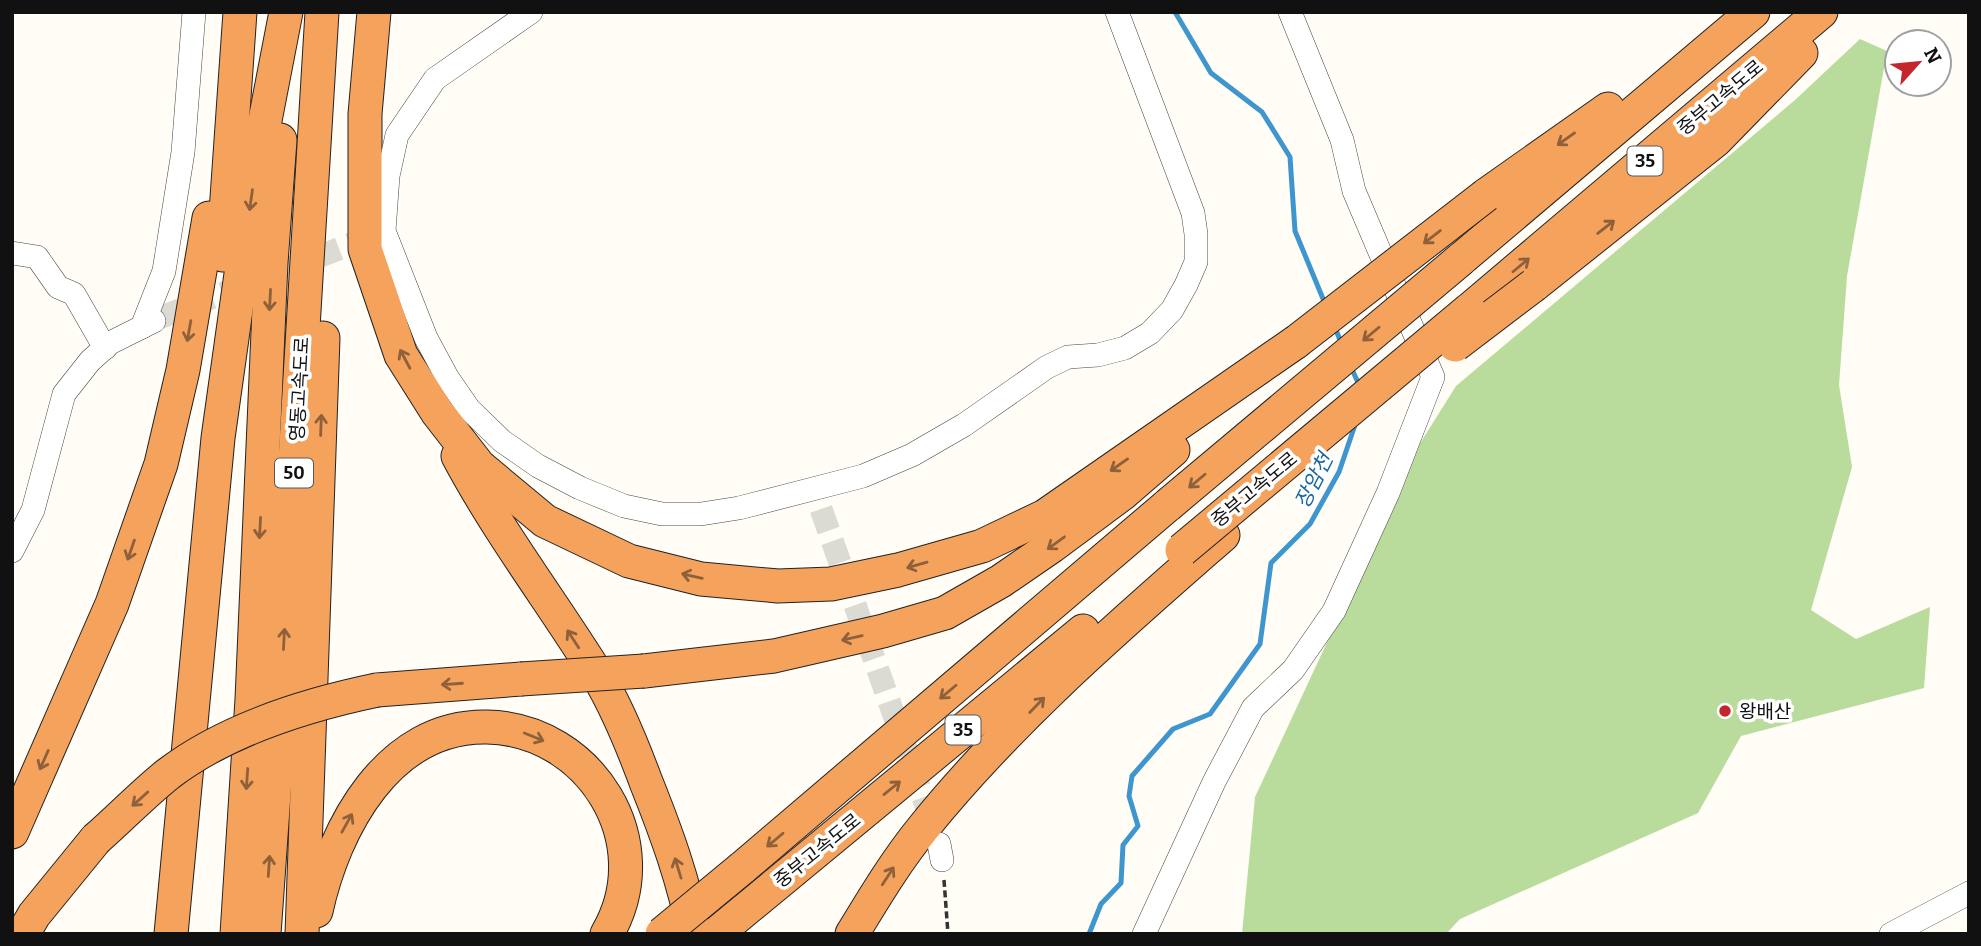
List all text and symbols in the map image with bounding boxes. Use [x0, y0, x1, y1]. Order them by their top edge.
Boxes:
north arrow [1883, 28, 1953, 98]
text: N [1919, 44, 1946, 68]
street label: 중부고속도로 [1673, 55, 1768, 140]
one-way arrow [1557, 132, 1576, 146]
road number: 35 [1628, 146, 1662, 176]
one-way arrow [244, 188, 257, 211]
one-way arrow [1597, 220, 1615, 235]
one-way arrow [1423, 229, 1441, 244]
one-way arrow [1512, 258, 1530, 274]
one-way arrow [263, 289, 276, 312]
one-way arrow [182, 319, 195, 342]
one-way arrow [1363, 327, 1381, 342]
street label: 영동고속도로 [285, 336, 314, 442]
one-way arrow [398, 350, 412, 370]
one-way arrow [314, 414, 327, 437]
street label: 중부고속도로 [1207, 447, 1302, 532]
water label: 장암천 [1289, 447, 1340, 513]
road number: 50 [275, 458, 313, 488]
one-way arrow [1110, 458, 1129, 472]
one-way arrow [1189, 473, 1207, 489]
one-way arrow [253, 516, 266, 539]
one-way arrow [1047, 536, 1066, 550]
one-way arrow [124, 539, 136, 561]
one-way arrow [906, 559, 928, 572]
one-way arrow [681, 569, 704, 583]
one-way arrow [278, 627, 291, 650]
one-way arrow [566, 630, 581, 649]
one-way arrow [841, 632, 864, 646]
one-way arrow [442, 678, 464, 691]
one-way arrow [940, 685, 958, 700]
one-way arrow [1029, 696, 1046, 713]
place label: 왕배산 [1739, 700, 1791, 723]
marker: 왕배산 [1717, 703, 1733, 719]
road number: 35 [946, 716, 981, 744]
one-way arrow [523, 732, 544, 745]
one-way arrow [37, 749, 50, 770]
one-way arrow [240, 767, 253, 790]
one-way arrow [882, 780, 900, 796]
one-way arrow [131, 791, 149, 807]
street label: 중부고속도로 [769, 808, 865, 892]
one-way arrow [341, 813, 354, 834]
one-way arrow [766, 832, 784, 848]
one-way arrow [263, 855, 276, 877]
one-way arrow [670, 857, 683, 879]
one-way arrow [881, 867, 895, 886]

